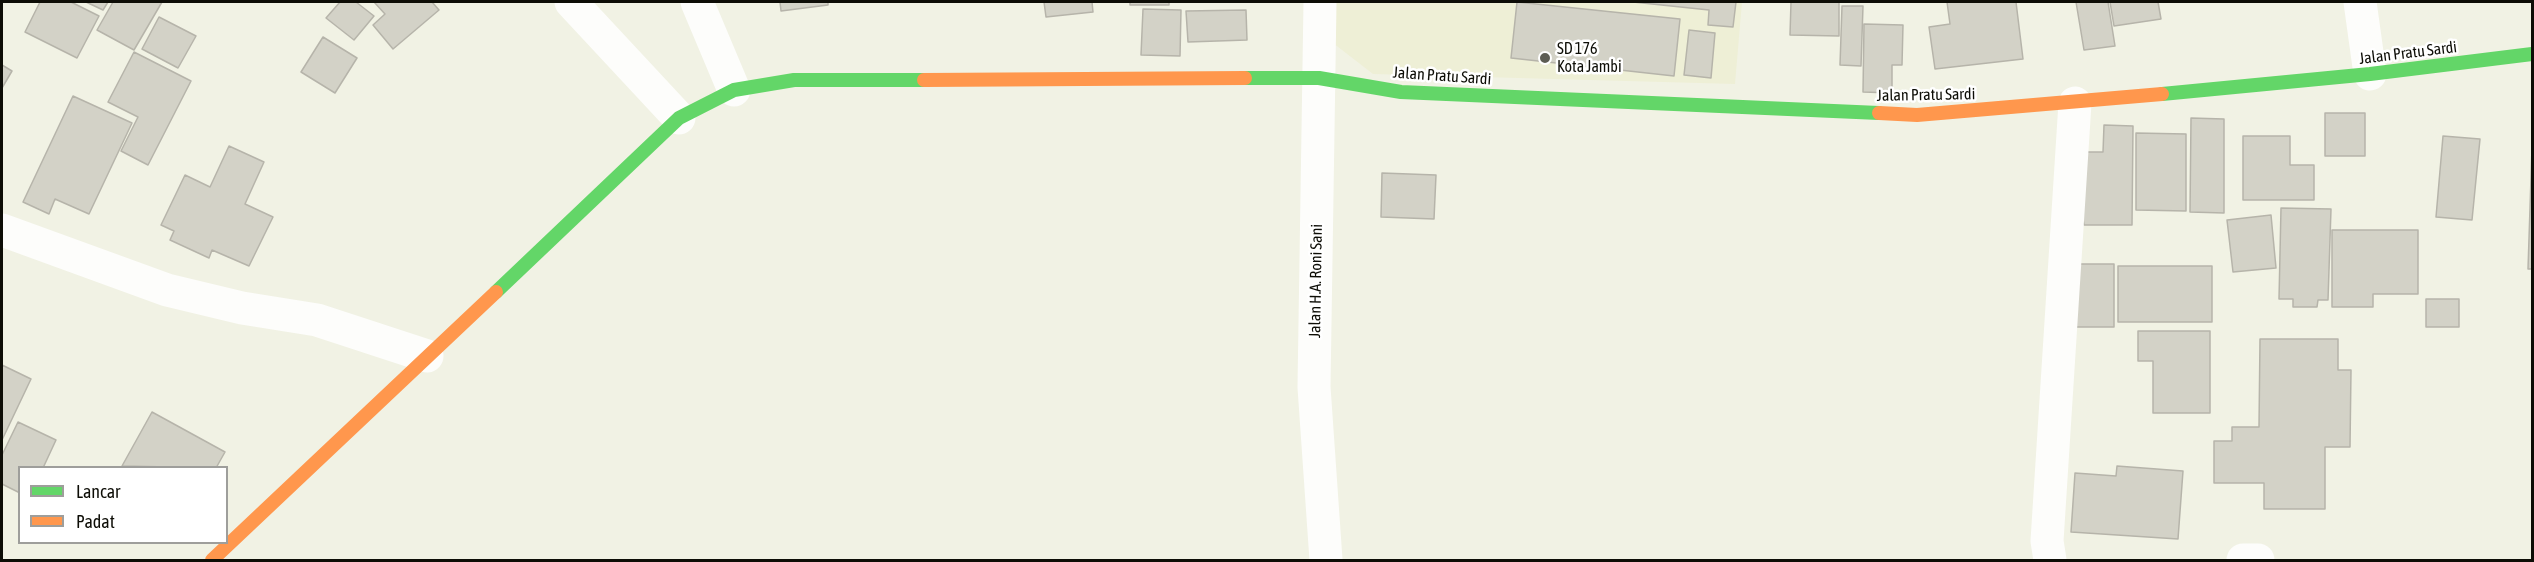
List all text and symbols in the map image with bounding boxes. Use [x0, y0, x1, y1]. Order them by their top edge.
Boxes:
street label: Jalan Pratu Sardi [2358, 37, 2458, 69]
place label: SD 176 Kota Jambi [1557, 39, 1622, 77]
marker: SD 176 Kota Jambi [1538, 51, 1552, 65]
street label: Jalan Pratu Sardi [1392, 63, 1492, 89]
street label: Jalan Pratu Sardi [1877, 85, 1975, 105]
street label: Jalan H.A. Roni Sani [1305, 224, 1327, 338]
legend [18, 466, 228, 544]
text: Lancar [76, 481, 120, 502]
text: Padat [76, 511, 115, 532]

